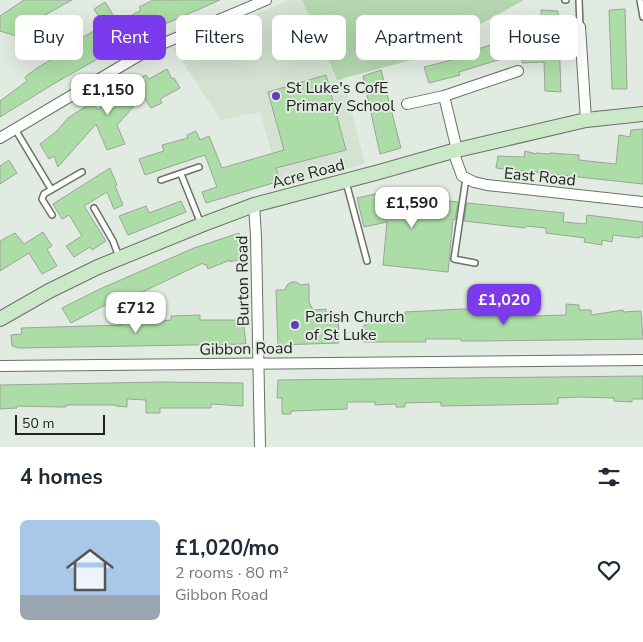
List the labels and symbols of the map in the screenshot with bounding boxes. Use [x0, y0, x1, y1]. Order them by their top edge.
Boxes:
pin: £1,150 [67, 74, 149, 116]
place label: St Luke's CofE Primary School [286, 77, 395, 117]
marker: St Luke's CofE Primary School [270, 90, 282, 102]
street label: Acre Road [269, 154, 347, 194]
street label: East Road [503, 162, 577, 192]
pin: £1,590 [371, 186, 453, 229]
street label: Burton Road [231, 235, 255, 327]
pin: £1,020 [463, 284, 545, 326]
pin: £712 [106, 292, 166, 334]
place label: Parish Church of St Luke [305, 306, 405, 346]
marker: Parish Church of St Luke [289, 319, 301, 331]
street label: Gibbon Road [199, 337, 293, 361]
scale bar [15, 412, 105, 435]

